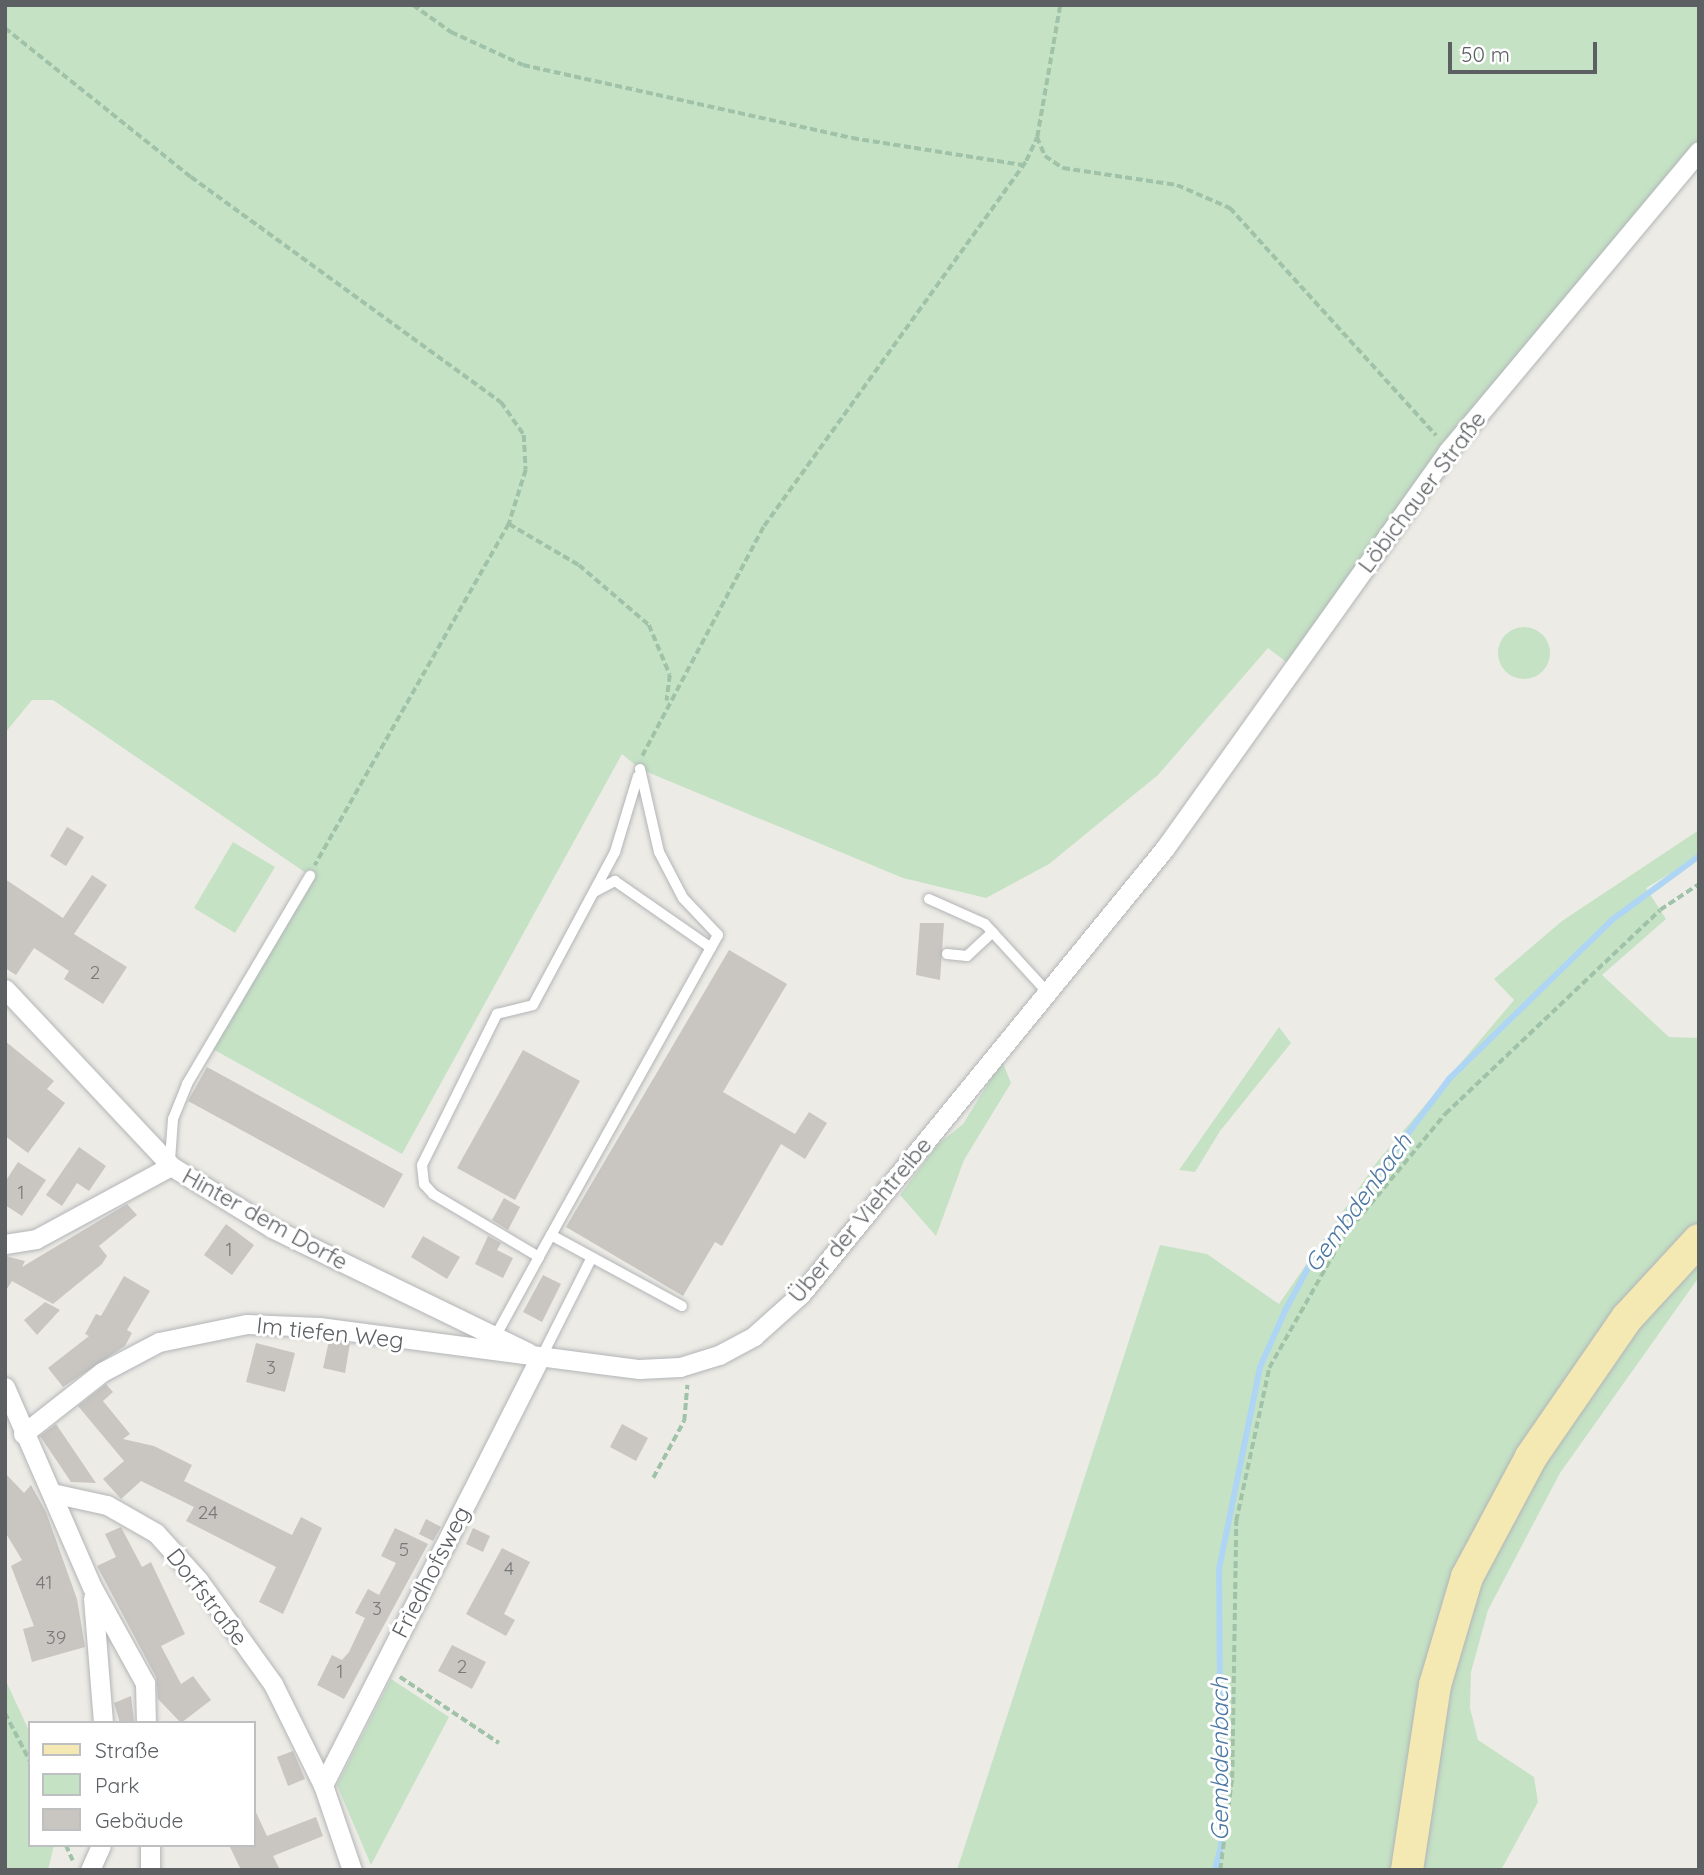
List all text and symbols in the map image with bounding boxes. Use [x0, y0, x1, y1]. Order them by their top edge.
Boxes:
scale bar [1452, 28, 1601, 72]
text: 50 m [1461, 41, 1510, 67]
street label: Löbichauer Straße [1352, 406, 1492, 578]
house number: 2 [90, 962, 100, 984]
water label: Gembdenbach [1298, 1128, 1418, 1278]
street label: Über der Viehtreibe [783, 1132, 937, 1308]
street label: Hinter dem Dorfe [178, 1162, 352, 1276]
house number: 1 [17, 1182, 25, 1204]
house number: 1 [225, 1239, 233, 1261]
street label: Im tiefen Weg [255, 1312, 405, 1354]
house number: 3 [266, 1357, 276, 1379]
house number: 24 [198, 1502, 218, 1524]
street label: Friedhofsweg [386, 1502, 476, 1642]
house number: 5 [399, 1539, 409, 1561]
street label: Dorfstraße [160, 1543, 254, 1651]
house number: 4 [504, 1558, 514, 1580]
house number: 41 [36, 1572, 52, 1594]
house number: 3 [372, 1598, 382, 1620]
house number: 39 [46, 1627, 66, 1649]
house number: 2 [457, 1656, 467, 1678]
house number: 1 [336, 1661, 344, 1683]
water label: Gembdenbach [1206, 1677, 1234, 1841]
legend [28, 1721, 256, 1847]
text: Straße [95, 1737, 159, 1763]
text: Park [95, 1772, 139, 1798]
text: Gebäude [95, 1807, 183, 1833]

